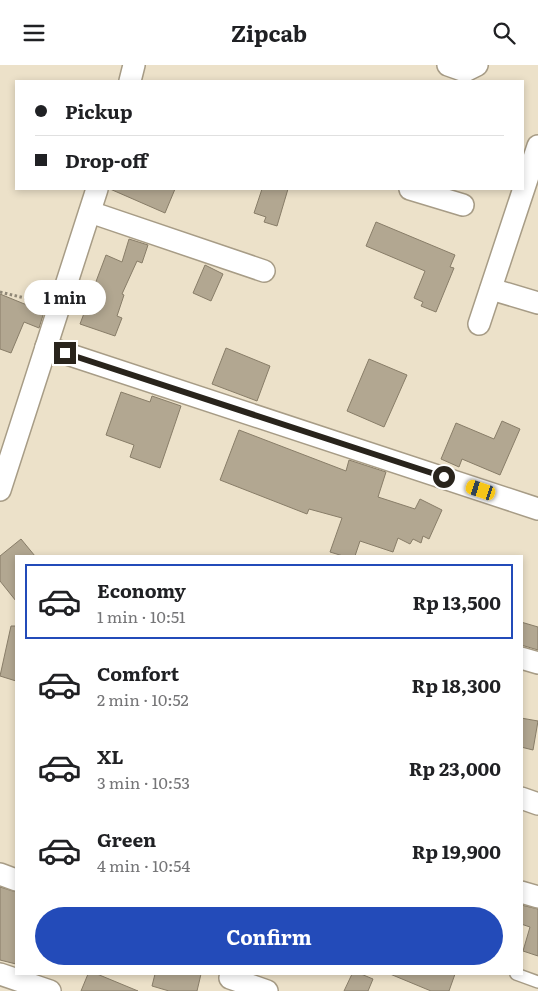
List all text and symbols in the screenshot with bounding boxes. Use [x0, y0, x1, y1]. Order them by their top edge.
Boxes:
text: Zipcab [231, 16, 307, 49]
icon: menu [20, 19, 48, 47]
icon: search [490, 19, 518, 47]
text: Pickup [65, 97, 133, 125]
text: Drop-off [65, 146, 148, 174]
callout: 1 min [24, 281, 106, 315]
text: 1 min [44, 285, 86, 309]
route end [54, 342, 76, 364]
route start [433, 466, 455, 488]
car [464, 478, 497, 502]
text: Economy [97, 576, 186, 604]
icon: car [37, 579, 82, 624]
text: Rp 13,500 [412, 588, 501, 616]
text: 1 min · 10:51 [97, 604, 186, 628]
text: Comfort [97, 659, 179, 687]
icon: car [37, 662, 82, 707]
text: Rp 18,300 [412, 671, 501, 699]
text: 2 min · 10:52 [97, 687, 189, 711]
text: XL [97, 742, 124, 770]
icon: car [37, 745, 82, 790]
text: Rp 23,000 [409, 754, 501, 782]
text: 3 min · 10:53 [97, 770, 190, 794]
text: Green [97, 825, 156, 853]
icon: car [37, 828, 82, 873]
text: Rp 19,900 [412, 837, 501, 865]
text: 4 min · 10:54 [97, 853, 190, 877]
button: Confirm [35, 907, 503, 965]

